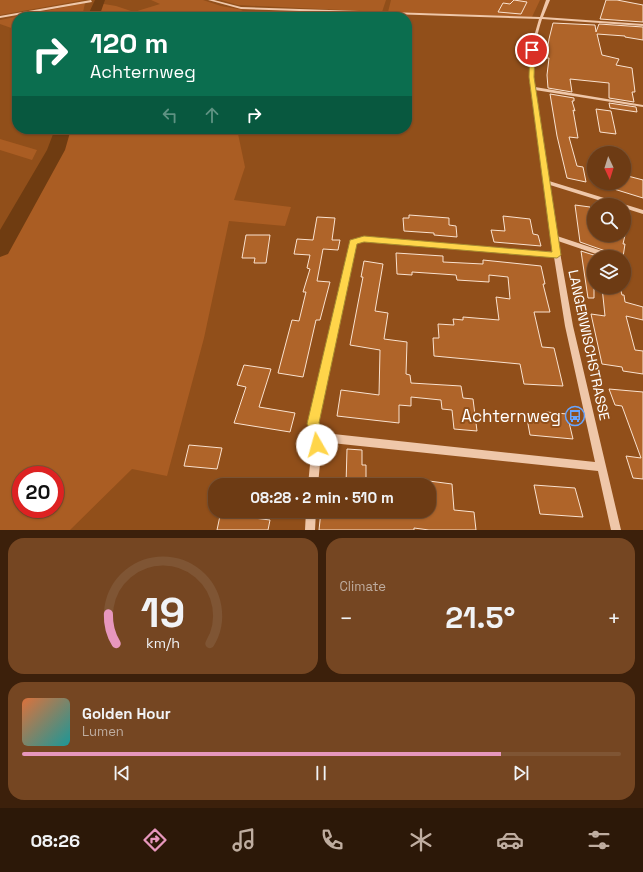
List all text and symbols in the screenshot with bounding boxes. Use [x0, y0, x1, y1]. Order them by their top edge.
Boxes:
text: 120 m [90, 25, 168, 61]
icon: right [24, 28, 76, 80]
pin [515, 33, 549, 67]
icon: arrive [521, 39, 543, 61]
text: Achternweg [90, 60, 196, 83]
icon: left [159, 104, 181, 126]
icon: ahead [201, 104, 223, 126]
icon: right [243, 104, 265, 126]
north arrow [587, 146, 631, 190]
map controls [587, 146, 631, 294]
button: search [587, 198, 631, 242]
button: layers [587, 250, 631, 294]
street label: LANGENWISCHSTRASSE [564, 268, 614, 422]
place label: Achternweg [461, 405, 561, 427]
bus stop icon: Achternweg [564, 405, 586, 427]
position arrow [296, 424, 338, 466]
speed limit sign: 20 [12, 466, 64, 518]
text: 08:28 · 2 min · 510 m [250, 488, 394, 507]
text: Climate [340, 578, 386, 595]
text: 19 [140, 586, 185, 639]
text: 21.5° [445, 598, 515, 637]
text: − [340, 604, 353, 632]
text: + [607, 604, 621, 632]
text: km/h [146, 634, 180, 652]
text: Golden Hour [82, 704, 171, 723]
text: Lumen [82, 723, 124, 740]
icon: previous [111, 762, 133, 784]
icon: pause [310, 762, 332, 784]
icon: next [510, 762, 532, 784]
icon: directions [141, 826, 169, 854]
icon: music [230, 826, 258, 854]
icon: phone [318, 826, 346, 854]
icon: climate [407, 826, 435, 854]
icon: car [496, 826, 524, 854]
icon: filters [585, 826, 613, 854]
text: 08:26 [30, 829, 80, 852]

